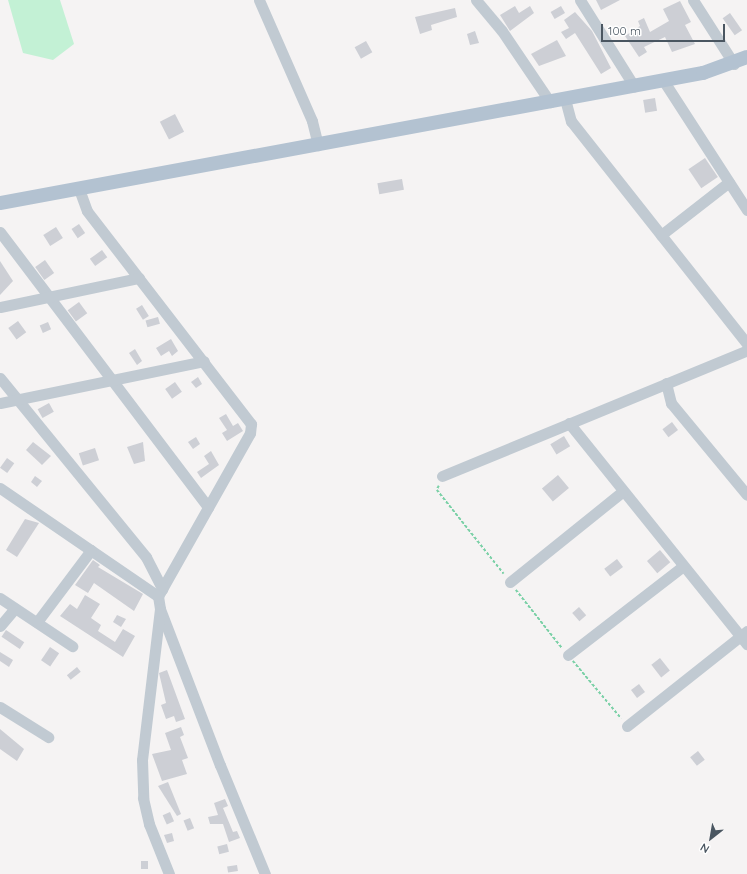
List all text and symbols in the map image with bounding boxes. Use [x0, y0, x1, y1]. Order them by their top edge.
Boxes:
scale bar [603, 16, 727, 42]
text: 100 m [608, 23, 641, 38]
north arrow [691, 818, 731, 858]
text: N [698, 840, 712, 856]

